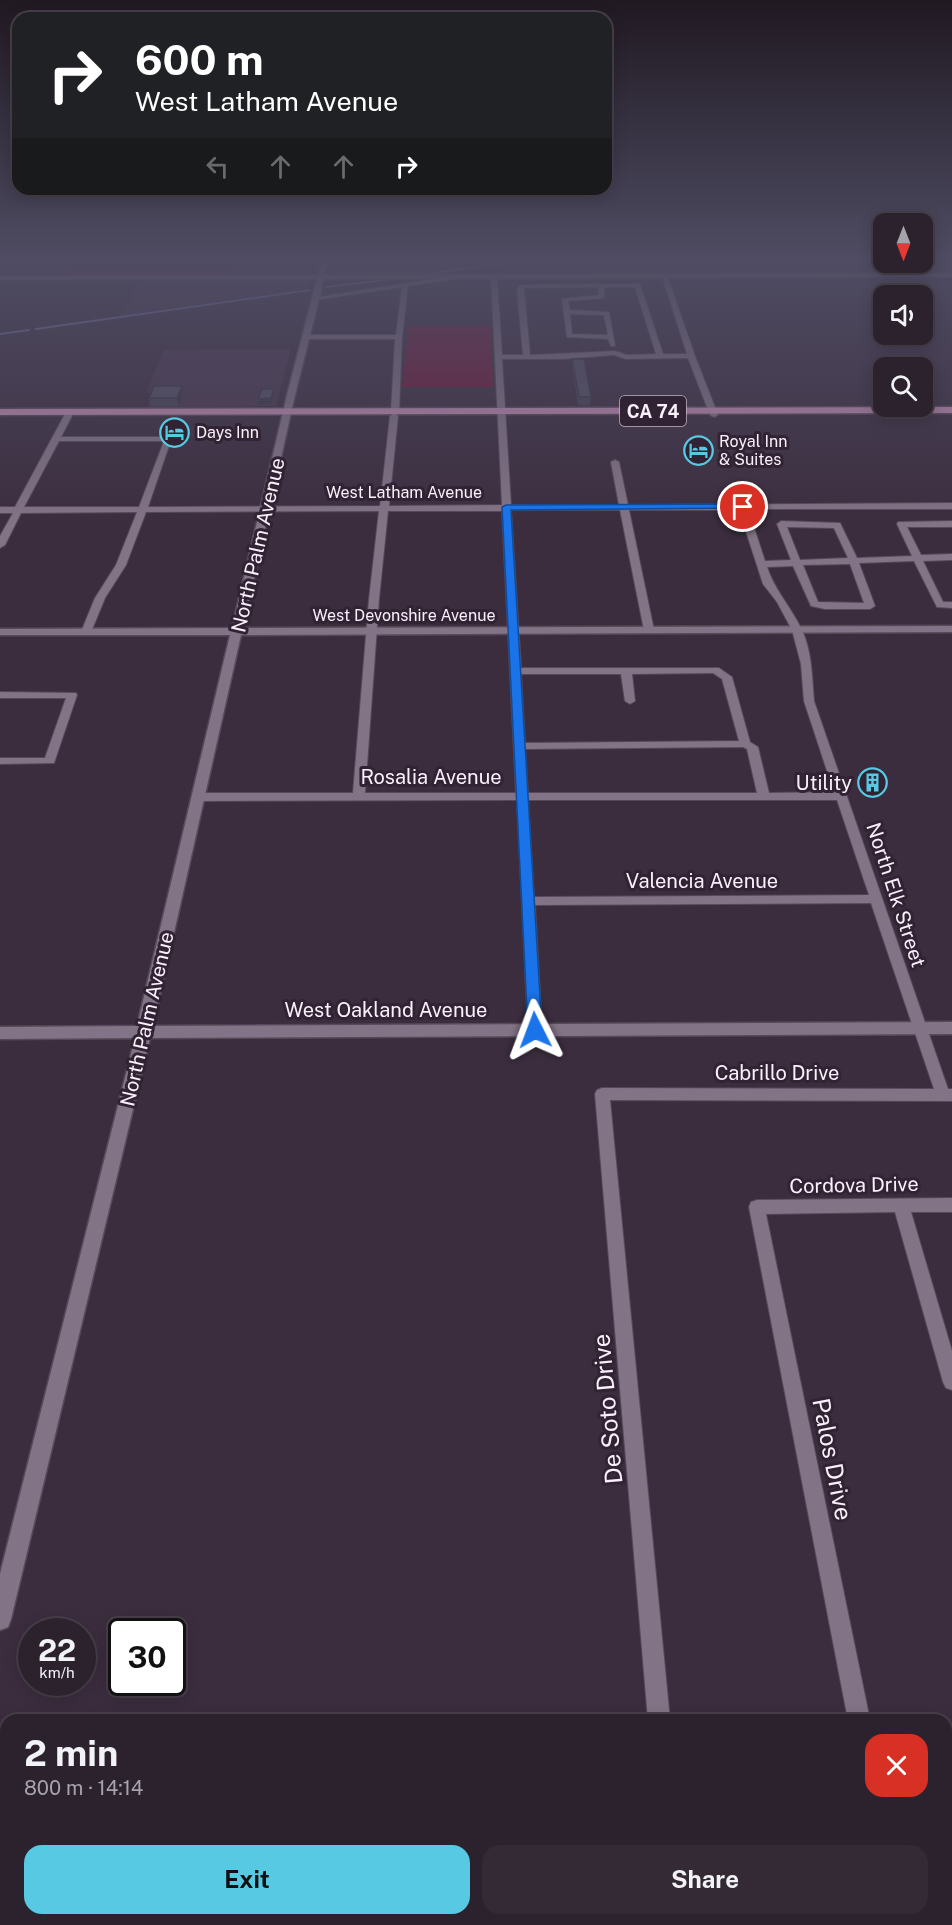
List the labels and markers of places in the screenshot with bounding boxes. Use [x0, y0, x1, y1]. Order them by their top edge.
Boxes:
hotel icon: Days Inn [159, 416, 191, 448]
place label: Days Inn [196, 423, 259, 442]
place label: Royal Inn & Suites [719, 432, 787, 469]
hotel icon: Royal Inn & Suites [682, 434, 714, 466]
pin [717, 481, 768, 532]
building icon: Utility [857, 767, 889, 799]
place label: Utility [795, 771, 852, 795]

